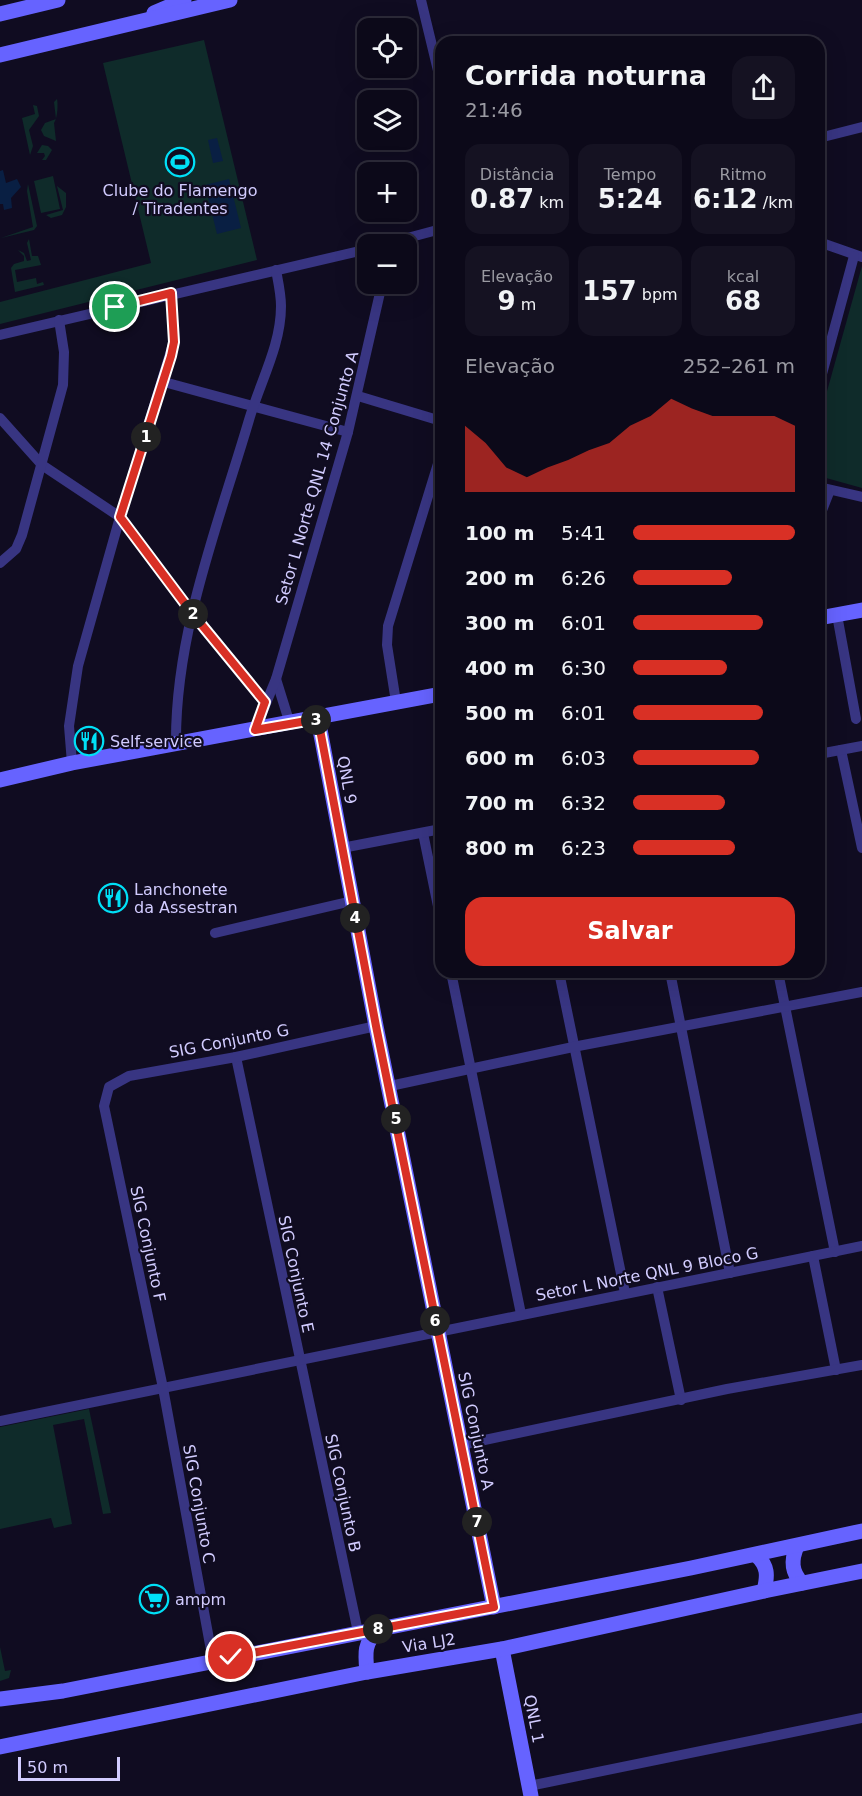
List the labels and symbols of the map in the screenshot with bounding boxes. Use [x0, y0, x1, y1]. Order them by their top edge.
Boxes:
sports icon: Clube do Flamengo / Tiradentes [164, 146, 196, 178]
place label: Clube do Flamengo / Tiradentes [103, 181, 257, 218]
pin [89, 281, 140, 332]
street label: Setor L Norte QNL 14 Conjunto A [272, 349, 362, 607]
pin: 1 [131, 422, 161, 452]
pin: 2 [178, 599, 208, 629]
pin: 3 [301, 705, 331, 735]
restaurant icon: Self-service [73, 725, 105, 757]
place label: Self-service [110, 732, 202, 751]
street label: QNL 9 [333, 754, 361, 806]
place label: Lanchonete da Assestran [134, 880, 238, 917]
restaurant icon: Lanchonete da Assestran [97, 882, 129, 914]
pin: 4 [340, 903, 370, 933]
street label: SIG Conjunto G [167, 1020, 291, 1062]
pin: 5 [381, 1104, 411, 1134]
street label: SIG Conjunto F [126, 1184, 170, 1304]
street label: SIG Conjunto E [274, 1214, 318, 1334]
street label: Setor L Norte QNL 9 Bloco G [534, 1243, 760, 1305]
pin: 6 [420, 1306, 450, 1336]
street label: SIG Conjunto A [454, 1370, 498, 1492]
street label: SIG Conjunto B [321, 1432, 365, 1554]
street label: SIG Conjunto C [179, 1443, 219, 1565]
pin: 7 [462, 1507, 492, 1537]
supermarket icon: ampm [138, 1583, 170, 1615]
place label: ampm [175, 1590, 226, 1609]
pin: 8 [363, 1614, 393, 1644]
street label: Via LJ2 [401, 1629, 457, 1657]
pin [205, 1631, 256, 1682]
street label: QNL 1 [520, 1693, 548, 1745]
scale bar [18, 1754, 120, 1782]

